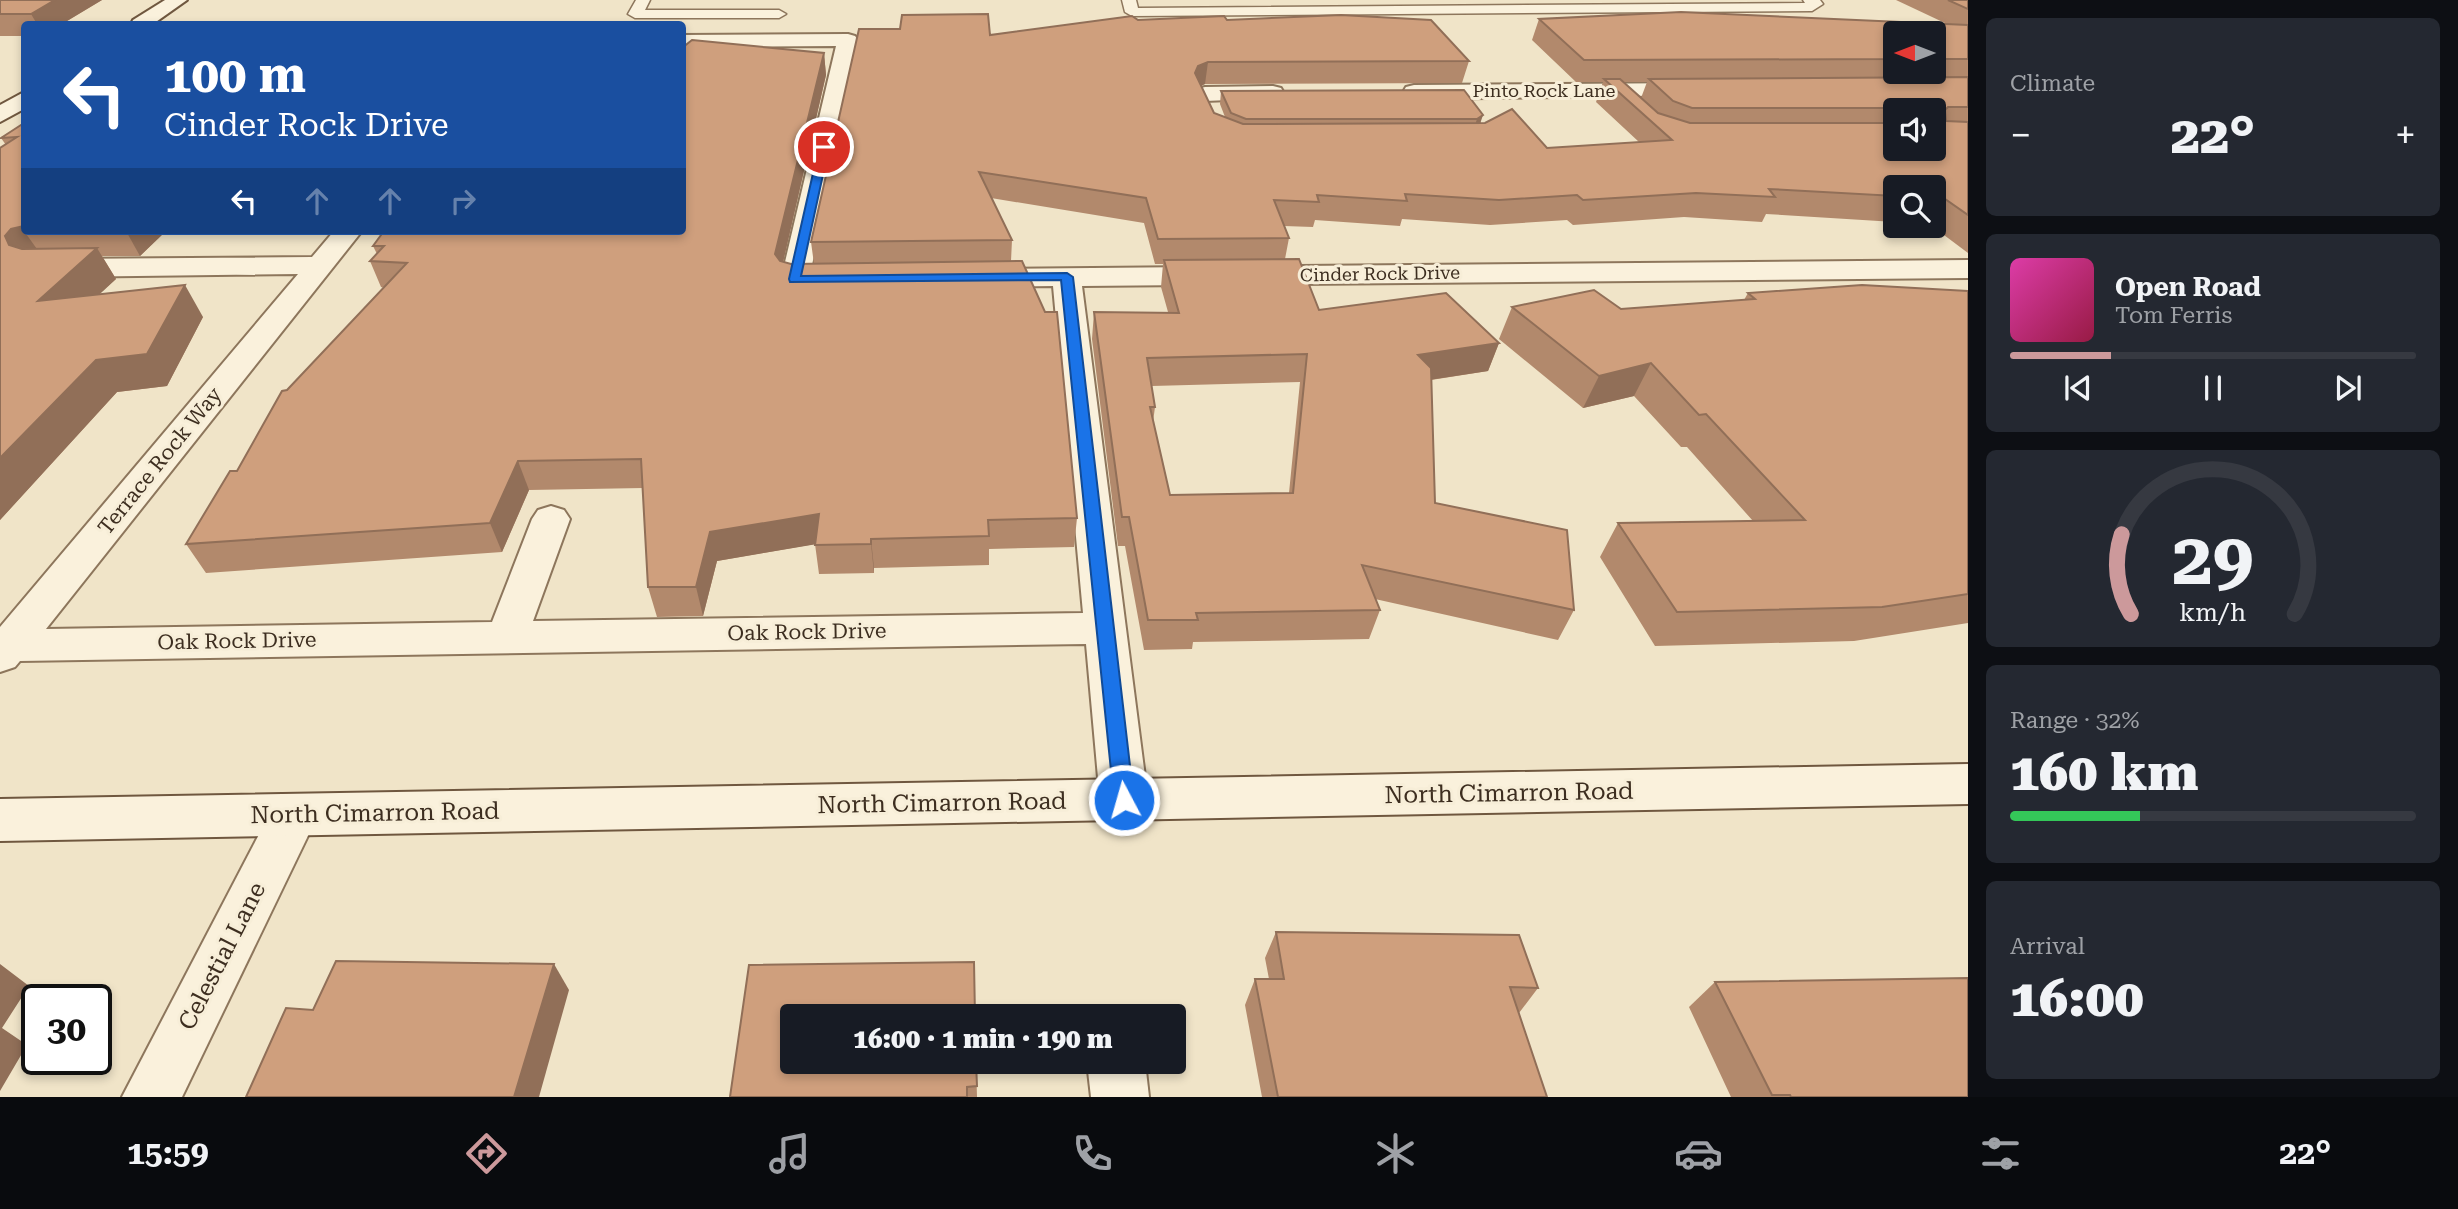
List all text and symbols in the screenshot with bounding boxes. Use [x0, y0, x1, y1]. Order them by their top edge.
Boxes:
north arrow [1883, 21, 1946, 84]
map controls [1883, 21, 1946, 238]
text: 100 m [164, 47, 306, 104]
icon: left [49, 49, 140, 140]
text: Climate [2010, 70, 2095, 97]
street label: Pinto Rock Lane [1472, 80, 1616, 101]
button: sound [1883, 98, 1946, 161]
text: 22° [2171, 105, 2255, 166]
text: Cinder Rock Drive [164, 106, 449, 144]
text: − [2010, 113, 2031, 157]
text: + [2395, 113, 2416, 157]
pin [794, 117, 854, 177]
icon: arrive [805, 128, 843, 166]
button: search [1883, 175, 1946, 238]
icon: left [225, 182, 263, 220]
icon: ahead [298, 182, 336, 220]
icon: ahead [371, 182, 409, 220]
icon: right [444, 182, 482, 220]
street label: Cinder Rock Drive [1300, 262, 1460, 285]
text: Open Road [2115, 272, 2261, 302]
text: Tom Ferris [2115, 302, 2232, 329]
icon: previous [2059, 369, 2097, 407]
icon: pause [2194, 369, 2232, 407]
icon: next [2329, 369, 2367, 407]
street label: Terrace Rock Way [93, 382, 227, 539]
text: 29 [2172, 518, 2254, 603]
text: km/h [2180, 598, 2246, 627]
street label: Oak Rock Drive [727, 619, 887, 645]
street label: Oak Rock Drive [157, 628, 317, 654]
text: Range · 32% [2010, 707, 2139, 734]
text: 160 km [2010, 742, 2198, 803]
position arrow [1087, 763, 1161, 837]
street label: North Cimarron Road [1384, 777, 1634, 809]
street label: North Cimarron Road [817, 787, 1067, 819]
street label: North Cimarron Road [250, 797, 500, 829]
street label: Celestial Lane [173, 877, 271, 1035]
text: Arrival [2010, 933, 2085, 960]
text: 16:00 [2010, 968, 2144, 1029]
speed limit sign: 30 [21, 984, 112, 1075]
text: 16:00 · 1 min · 190 m [853, 1024, 1113, 1054]
icon: directions [462, 1129, 511, 1178]
icon: music [765, 1129, 814, 1178]
icon: phone [1068, 1129, 1117, 1178]
icon: climate [1371, 1129, 1420, 1178]
icon: car [1674, 1129, 1723, 1178]
icon: filters [1976, 1129, 2025, 1178]
text: 15:59 [127, 1134, 209, 1172]
text: 22° [2279, 1134, 2331, 1172]

